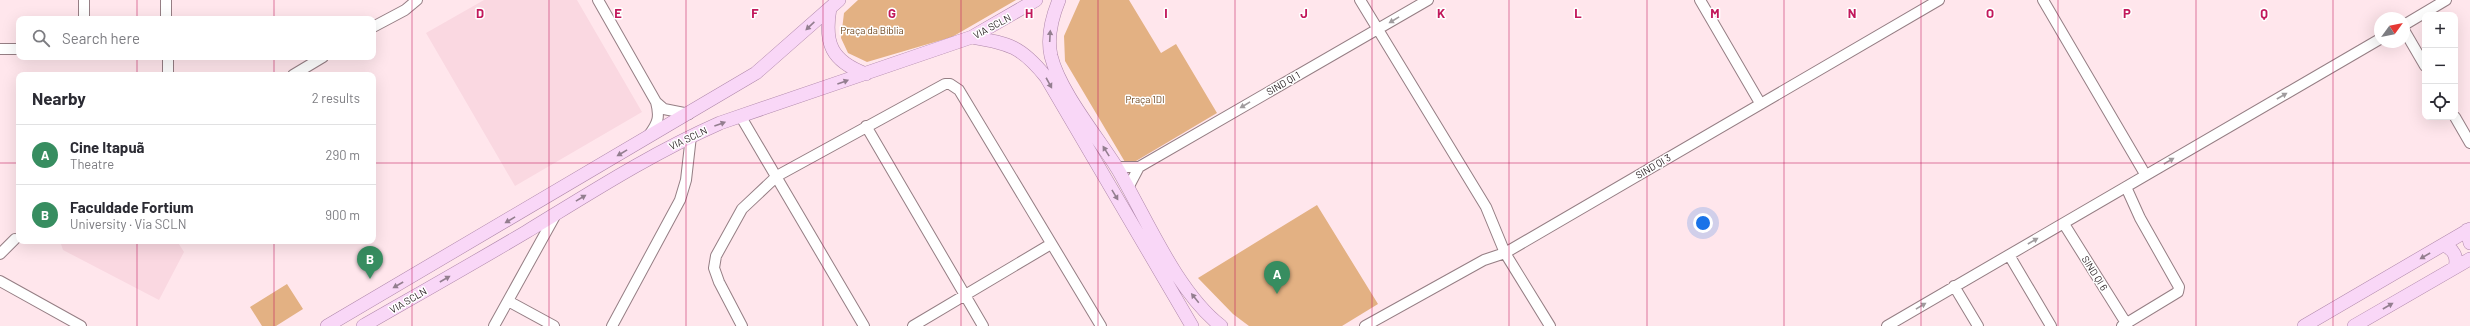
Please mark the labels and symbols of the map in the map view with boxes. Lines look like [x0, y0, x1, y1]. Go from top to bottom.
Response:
text: D [476, 5, 484, 21]
text: E [614, 5, 622, 21]
text: F [751, 5, 759, 21]
text: G [888, 5, 896, 21]
text: H [1025, 5, 1033, 21]
text: I [1164, 5, 1168, 21]
text: J [1300, 5, 1308, 21]
text: K [1437, 5, 1445, 21]
text: L [1574, 5, 1582, 21]
text: M [1710, 5, 1720, 21]
text: N [1848, 5, 1856, 21]
text: O [1986, 5, 1994, 21]
text: P [2123, 5, 2131, 21]
text: Q [2260, 5, 2268, 21]
street label: VIA SCLN [971, 11, 1013, 41]
north arrow [2374, 12, 2410, 48]
one-way arrow [1388, 16, 1400, 23]
one-way arrow [805, 21, 815, 31]
park label: Praça da Bíblia [840, 24, 904, 36]
one-way arrow [1047, 30, 1054, 42]
street label: SIND QI 1 [1264, 69, 1302, 97]
one-way arrow [1046, 78, 1053, 89]
one-way arrow [838, 79, 850, 85]
one-way arrow [2276, 92, 2288, 99]
park label: Praça 1DI [1125, 93, 1165, 105]
one-way arrow [1239, 102, 1251, 109]
one-way arrow [715, 120, 727, 126]
street label: VIA SCLN [667, 124, 709, 152]
one-way arrow [1102, 145, 1109, 157]
one-way arrow [616, 150, 628, 157]
street label: SIND QI 3 [1633, 151, 1673, 181]
one-way arrow [2163, 157, 2175, 164]
one-way arrow [1112, 189, 1119, 201]
one-way arrow [575, 195, 587, 202]
your location [1693, 213, 1713, 233]
one-way arrow [504, 216, 516, 223]
one-way arrow [2028, 238, 2039, 245]
pin: B [357, 246, 383, 279]
one-way arrow [2419, 252, 2430, 259]
street label: SIND QI 6 [2080, 253, 2110, 293]
pin: A [1264, 261, 1290, 294]
one-way arrow [439, 275, 451, 282]
one-way arrow [392, 282, 404, 289]
street label: VIA SCLN [387, 285, 429, 315]
one-way arrow [1190, 293, 1199, 303]
one-way arrow [1915, 303, 1927, 310]
one-way arrow [2382, 303, 2394, 310]

